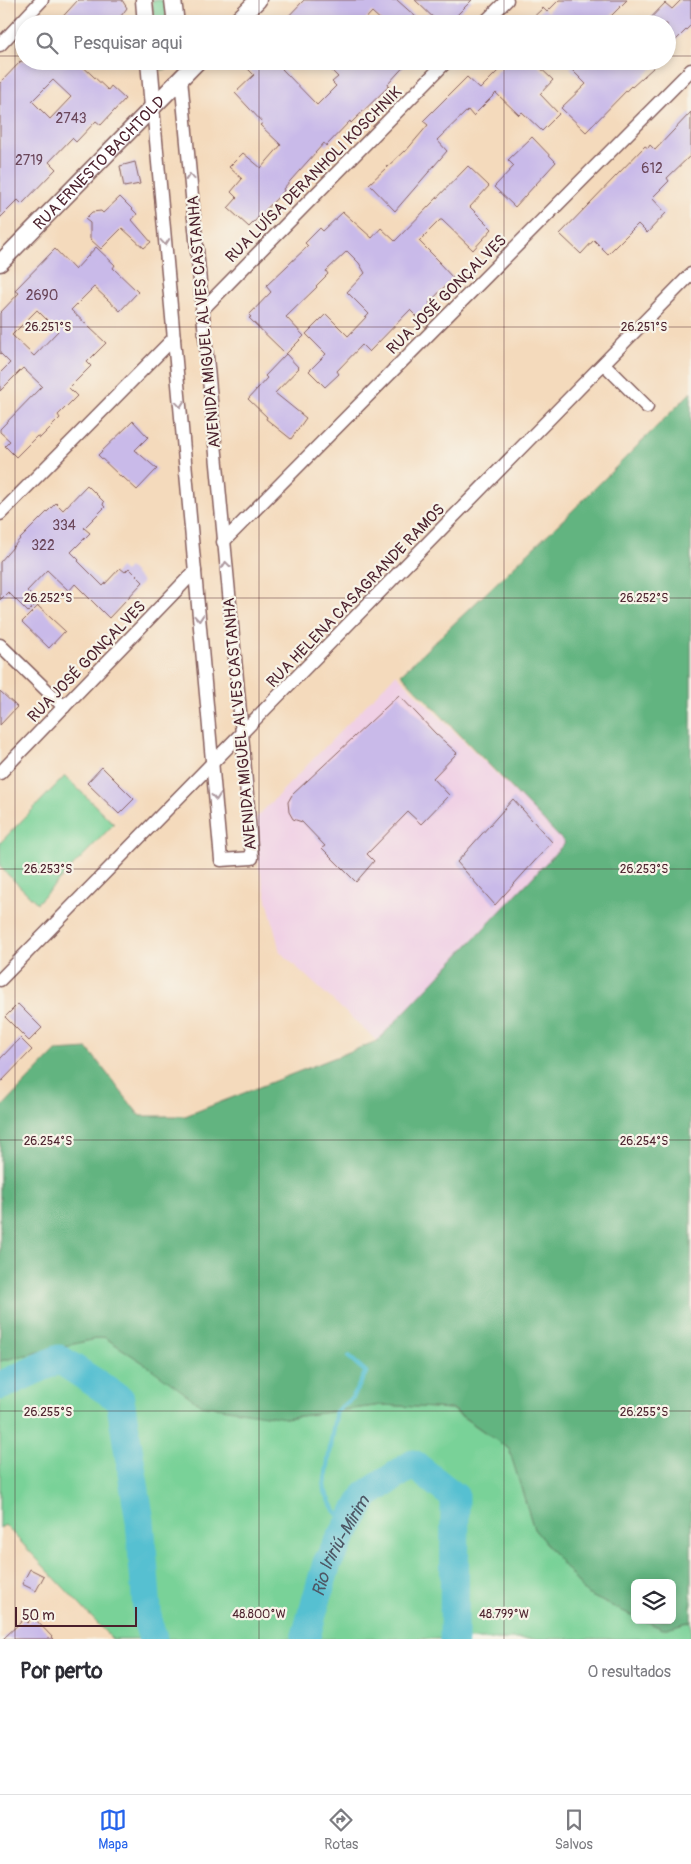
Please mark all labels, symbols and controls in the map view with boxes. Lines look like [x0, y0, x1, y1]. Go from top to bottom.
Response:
search box [15, 15, 676, 70]
icon: search [33, 29, 61, 57]
text: Pesquisar aqui [73, 31, 182, 55]
street label: RUA LUÍSA DERANHOLI KOSCHNIK [221, 82, 406, 267]
street label: RUA ERNESTO BACHTOLD [29, 92, 170, 234]
house number: 2743 [55, 110, 87, 127]
house number: 2719 [15, 152, 43, 169]
house number: 612 [641, 160, 663, 177]
one-way arrow [184, 173, 195, 181]
street label: AVENIDA MIGUEL ALVES CASTANHA [183, 195, 225, 449]
street label: RUA JOSÉ GONÇALVES [383, 231, 511, 359]
one-way arrow [160, 239, 171, 247]
house number: 2690 [26, 287, 58, 304]
text: 26.251°S [25, 320, 71, 335]
text: 26.251°S [621, 320, 667, 335]
one-way arrow [174, 400, 185, 408]
street label: RUA HELENA CASAGRANDE RAMOS [262, 500, 449, 692]
house number: 334 [52, 517, 76, 534]
house number: 322 [31, 537, 55, 554]
one-way arrow [220, 561, 231, 569]
text: 26.252°S [24, 591, 72, 606]
text: 26.252°S [620, 591, 668, 606]
street label: RUA JOSÉ GONÇALVES [23, 597, 150, 727]
street label: AVENIDA MIGUEL ALVES CASTANHA [219, 597, 261, 851]
one-way arrow [193, 614, 204, 622]
one-way arrow [210, 794, 221, 802]
text: 26.253°S [24, 862, 72, 877]
text: 26.253°S [620, 862, 668, 877]
text: 26.254°S [24, 1134, 72, 1149]
text: 26.254°S [620, 1134, 668, 1149]
text: 26.255°S [24, 1405, 72, 1420]
text: 26.255°S [620, 1405, 668, 1420]
water label: Rio Iririú-Mirim [307, 1491, 376, 1599]
map controls [631, 1579, 676, 1624]
button: layers [631, 1579, 676, 1624]
scale bar [15, 1604, 138, 1627]
text: 50 m [22, 1607, 55, 1624]
text: 48.800°W [232, 1607, 286, 1622]
text: 48.799°W [479, 1607, 529, 1622]
text: Por perto [20, 1658, 102, 1685]
text: 0 resultados [587, 1662, 671, 1682]
tab: Mapa [98, 1806, 128, 1853]
tab: Rotas [324, 1806, 358, 1853]
tab: Salvos [555, 1806, 593, 1853]

